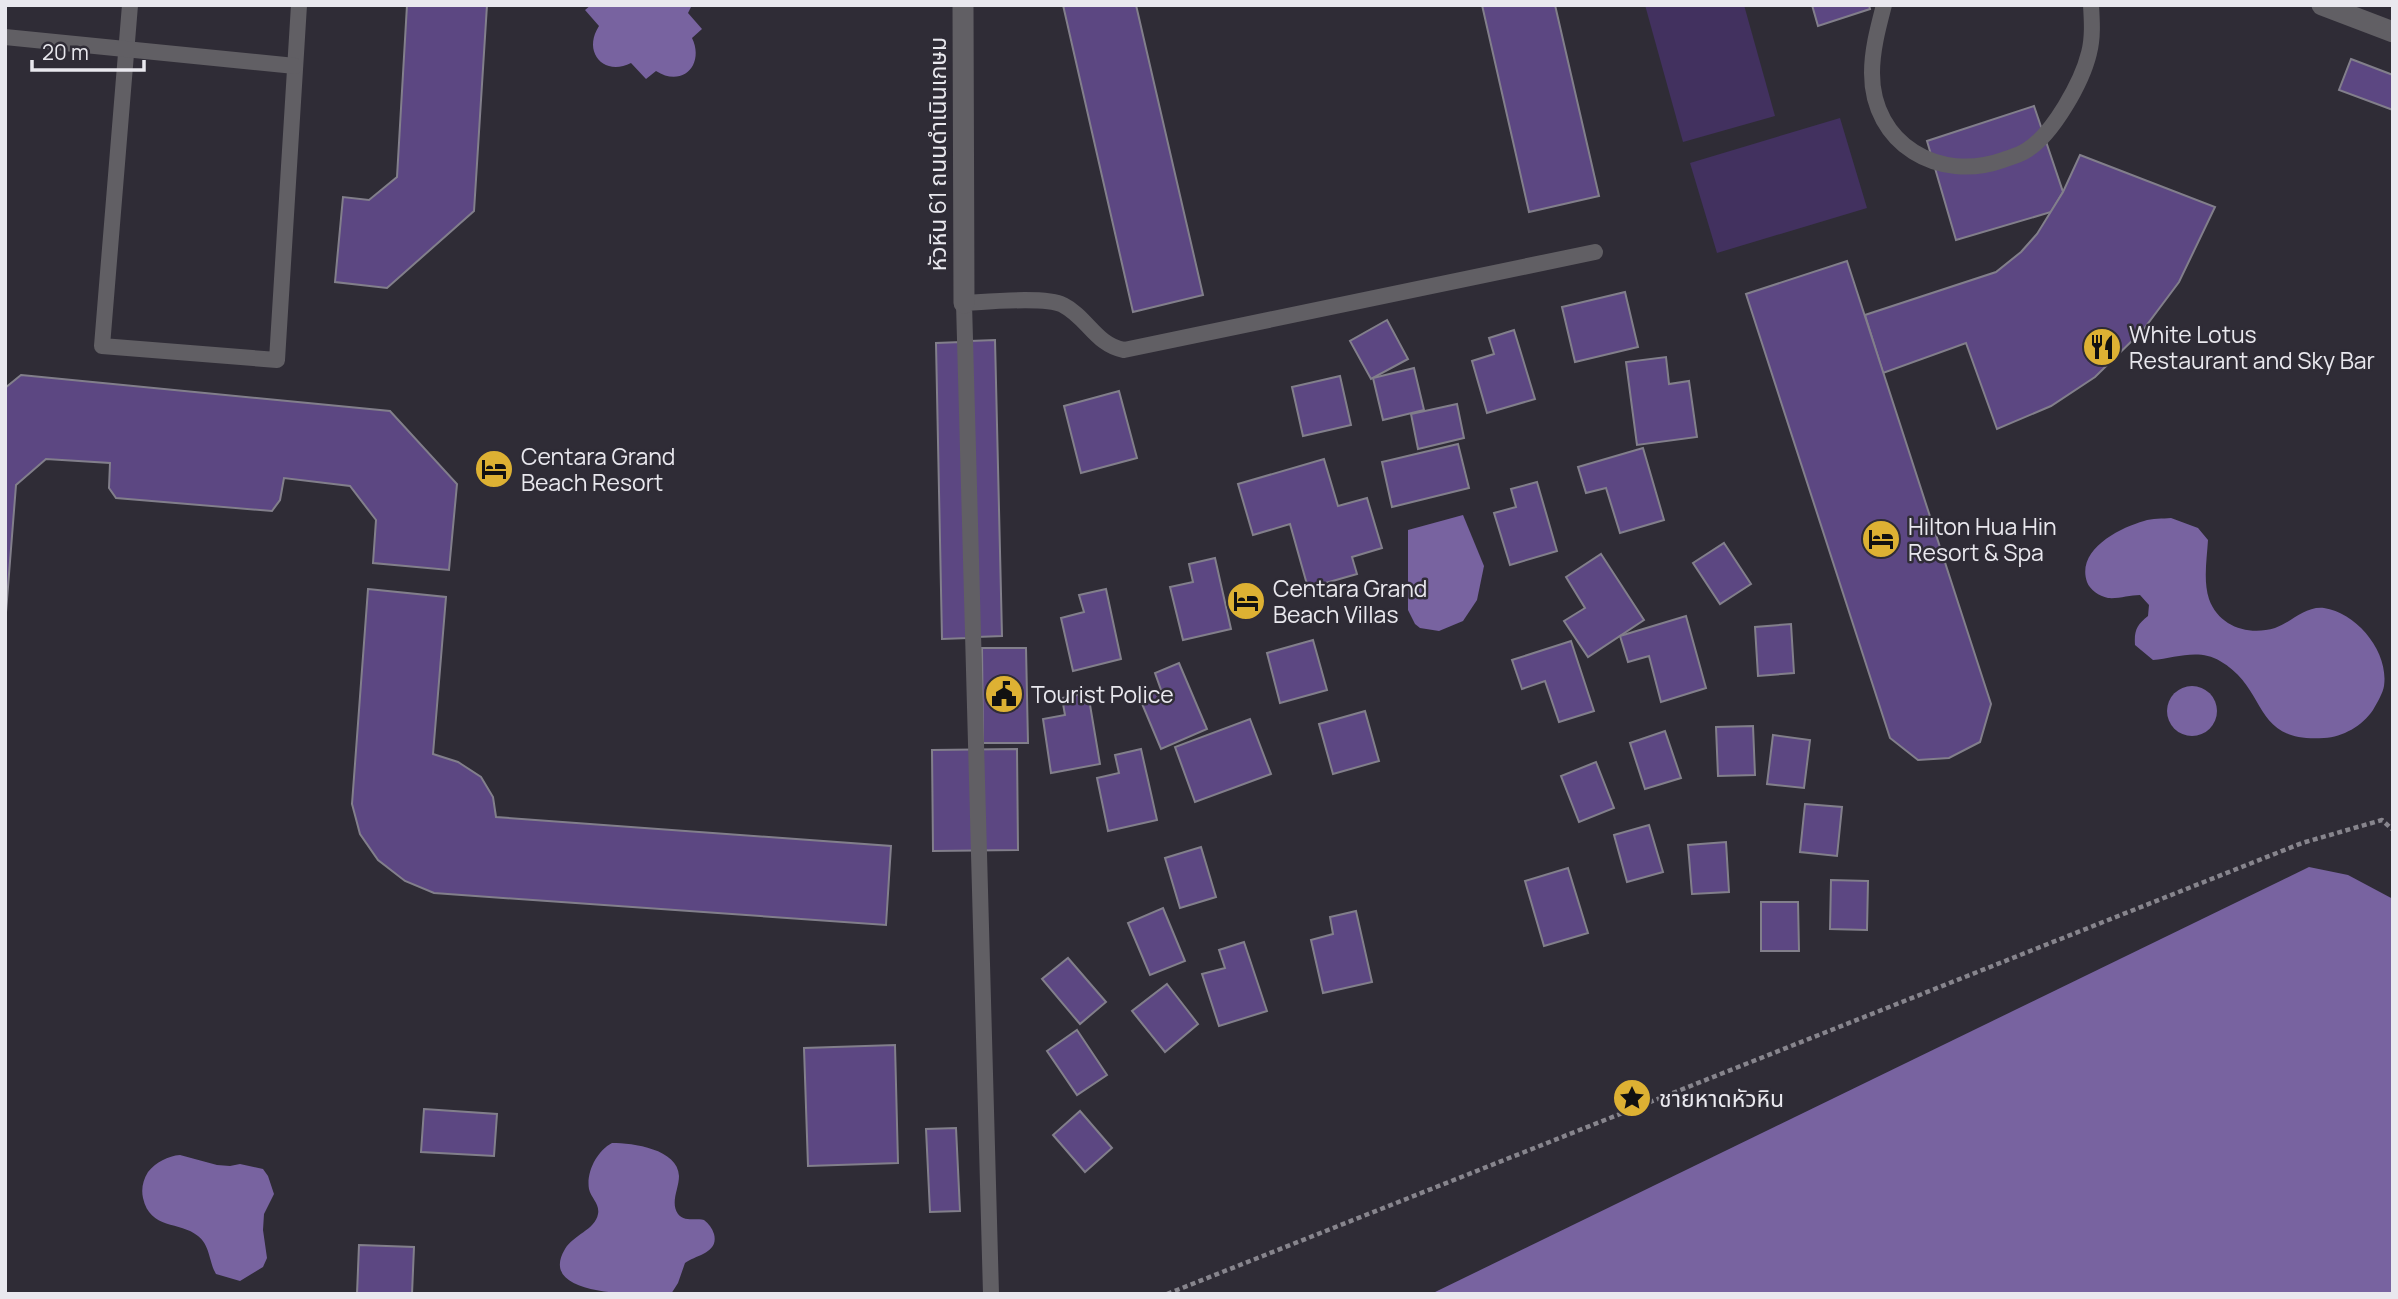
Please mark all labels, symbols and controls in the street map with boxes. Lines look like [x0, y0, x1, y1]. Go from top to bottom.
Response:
scale bar [32, 28, 144, 72]
street label: หัวหิน 61 ถนนดำเนินเกษม [921, 37, 953, 271]
text: 20 m [42, 38, 89, 66]
place label: White Lotus Restaurant and Sky Bar [2129, 318, 2375, 376]
restaurant icon: White Lotus Restaurant and Sky Bar [2081, 326, 2123, 368]
place label: Centara Grand Beach Resort [521, 440, 675, 498]
hotel icon: Centara Grand Beach Resort [473, 448, 515, 490]
place label: Hilton Hua Hin Resort & Spa [1908, 510, 2057, 568]
hotel icon: Hilton Hua Hin Resort & Spa [1860, 518, 1902, 560]
place label: Centara Grand Beach Villas [1273, 572, 1427, 630]
hotel icon: Centara Grand Beach Villas [1225, 580, 1267, 622]
public building icon: Tourist Police [983, 673, 1025, 715]
place label: Tourist Police [1031, 678, 1174, 710]
place icon: ชายหาดหัวหิน [1611, 1077, 1653, 1119]
place label: ชายหาดหัวหิน [1659, 1082, 1784, 1114]

